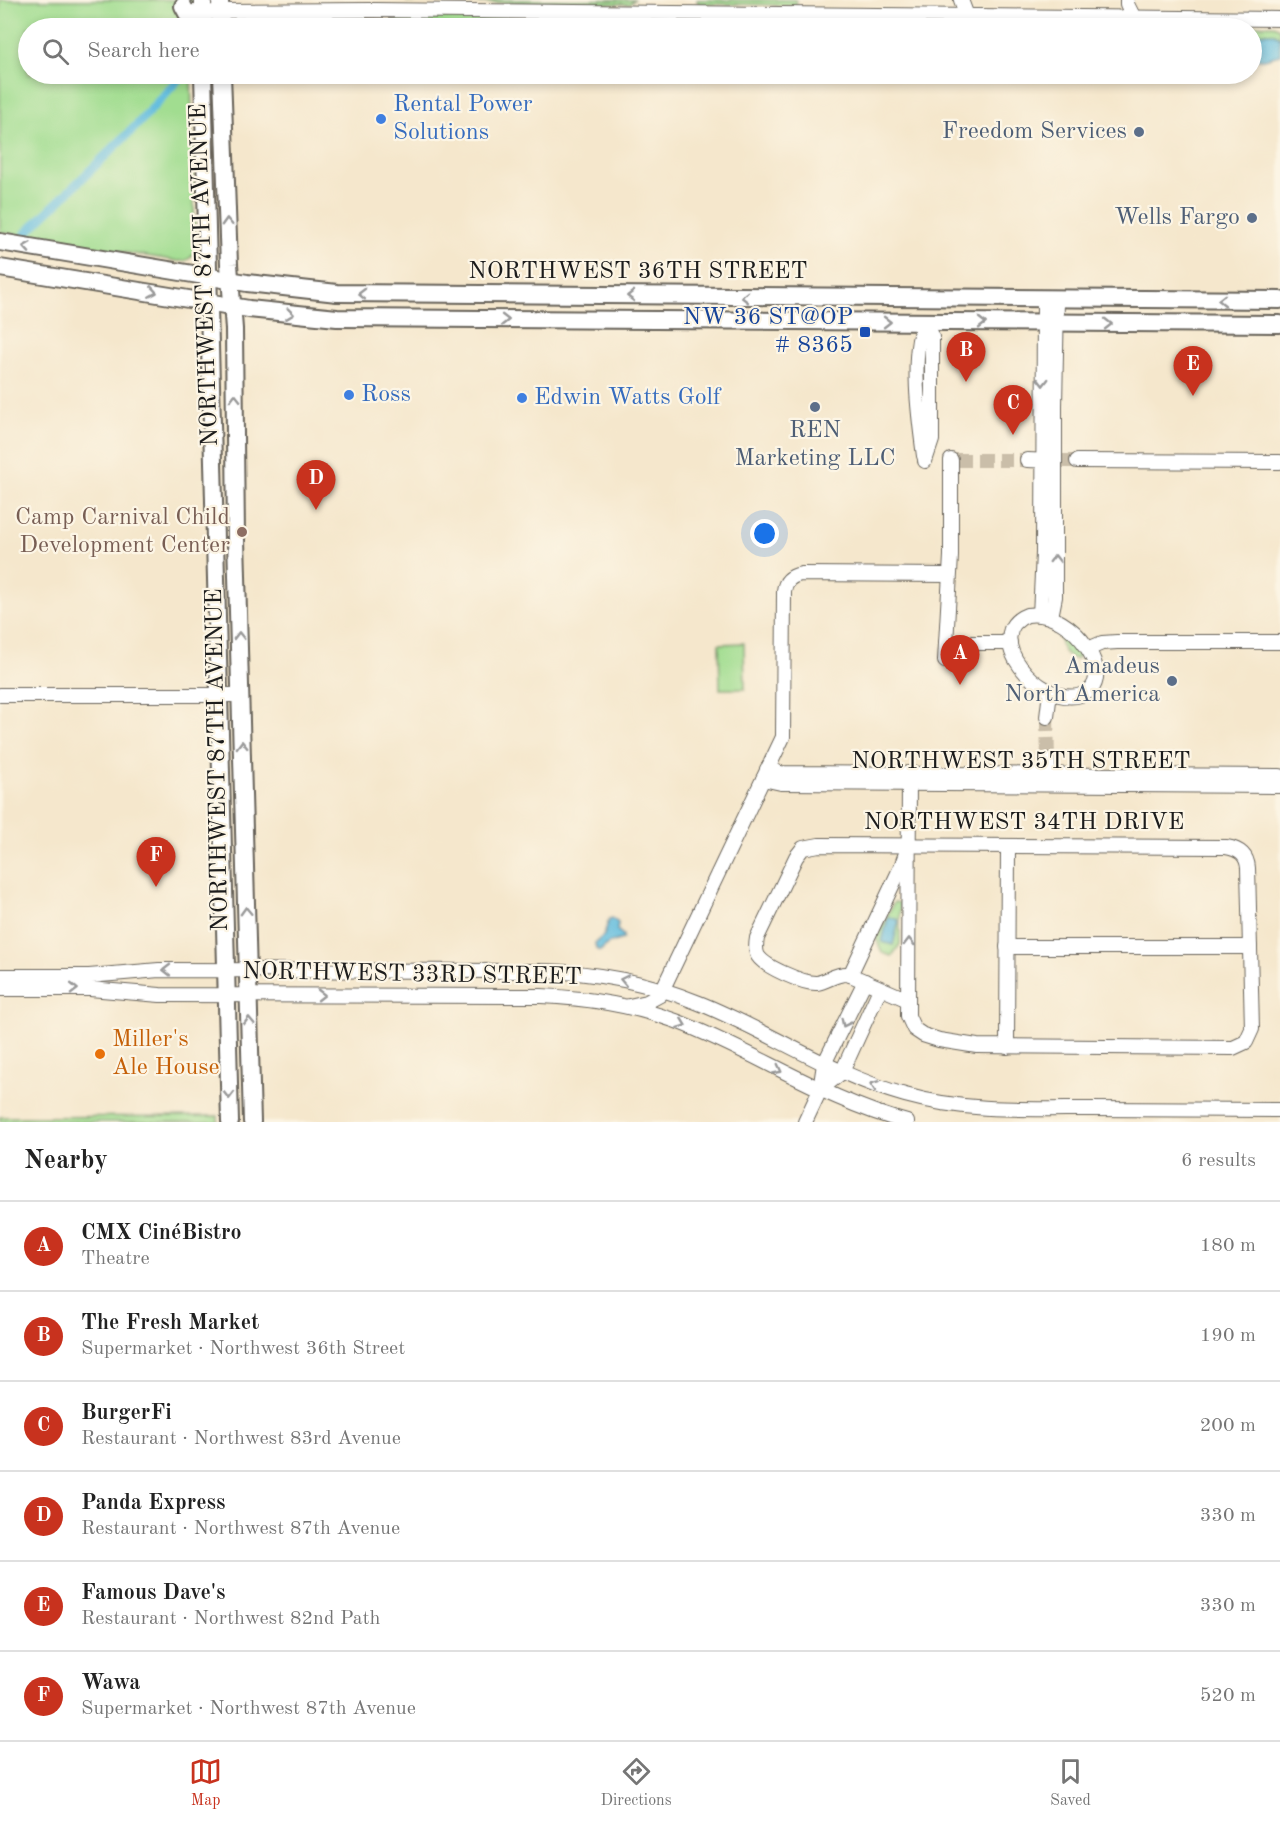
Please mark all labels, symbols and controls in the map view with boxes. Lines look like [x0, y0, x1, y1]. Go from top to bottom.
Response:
search box [18, 18, 1262, 84]
icon: search [39, 35, 72, 68]
text: Search here [87, 40, 200, 62]
place label: Rental Power Solutions [393, 93, 533, 145]
street label: NORTHWEST 87TH AVENUE [187, 103, 223, 447]
marker: Rental Power Solutions [374, 112, 388, 126]
place label: Freedom Services [942, 120, 1127, 144]
marker: Freedom Services [1132, 125, 1146, 139]
place label: Wells Fargo [1114, 206, 1240, 230]
marker: Wells Fargo [1245, 211, 1259, 225]
one-way arrow [221, 217, 234, 226]
one-way arrow [22, 241, 32, 253]
street label: NORTHWEST 36TH STREET [468, 260, 808, 284]
one-way arrow [148, 286, 158, 298]
one-way arrow [357, 288, 366, 300]
one-way arrow [627, 290, 636, 302]
one-way arrow [740, 291, 749, 303]
one-way arrow [1217, 294, 1226, 306]
place label: NW 36 ST@OP # 8365 [683, 306, 853, 358]
one-way arrow [285, 307, 294, 320]
one-way arrow [500, 314, 509, 326]
one-way arrow [883, 316, 892, 328]
one-way arrow [978, 317, 987, 329]
one-way arrow [1103, 318, 1112, 330]
marker: NW 36 ST@OP # 8365 [858, 325, 872, 339]
pin: B [946, 332, 986, 382]
pin: E [1174, 346, 1212, 396]
one-way arrow [1037, 377, 1049, 386]
place label: Ross [361, 383, 411, 407]
place label: Edwin Watts Golf [534, 386, 722, 410]
pin: C [994, 386, 1032, 435]
marker: Ross [342, 388, 356, 402]
marker: Edwin Watts Golf [515, 391, 529, 405]
one-way arrow [229, 393, 242, 402]
marker: REN Marketing LLC [808, 400, 822, 414]
place label: REN Marketing LLC [734, 419, 896, 471]
pin: D [296, 460, 336, 510]
place label: Camp Carnival Child Development Center [15, 506, 230, 558]
your location [750, 519, 779, 548]
marker: Camp Carnival Child Development Center [235, 525, 249, 539]
one-way arrow [1049, 555, 1061, 564]
street label: NORTHWEST 87TH AVENUE [203, 588, 233, 932]
one-way arrow [233, 632, 245, 641]
pin: A [940, 636, 980, 685]
place label: Amadeus North America [1005, 655, 1160, 707]
marker: Amadeus North America [1165, 674, 1179, 688]
one-way arrow [236, 741, 248, 750]
street label: NORTHWEST 35TH STREET [851, 750, 1191, 774]
street label: NORTHWEST 34TH DRIVE [864, 811, 1184, 835]
pin: F [136, 838, 176, 887]
one-way arrow [240, 907, 252, 916]
one-way arrow [903, 937, 915, 946]
street label: NORTHWEST 33RD STREET [242, 960, 582, 990]
one-way arrow [162, 964, 171, 976]
one-way arrow [620, 974, 630, 987]
one-way arrow [70, 983, 79, 995]
one-way arrow [317, 989, 326, 1001]
one-way arrow [242, 1016, 255, 1025]
one-way arrow [840, 1016, 852, 1027]
one-way arrow [676, 1017, 687, 1029]
place label: Miller's Ale House [112, 1028, 220, 1080]
marker: Miller's Ale House [93, 1047, 107, 1061]
one-way arrow [772, 1062, 783, 1074]
one-way arrow [869, 1080, 880, 1093]
one-way arrow [223, 1091, 235, 1100]
text: Nearby [24, 1148, 108, 1174]
text: 6 results [1181, 1151, 1256, 1171]
text: CMX CinéBistro [81, 1222, 242, 1244]
text: A [36, 1236, 51, 1256]
text: 180 m [1200, 1236, 1256, 1256]
text: Theatre [81, 1249, 150, 1269]
text: The Fresh Market [81, 1312, 259, 1334]
text: B [36, 1326, 51, 1346]
text: 190 m [1200, 1326, 1256, 1346]
text: Supermarket · Northwest 36th Street [81, 1339, 405, 1359]
text: BurgerFi [81, 1402, 172, 1424]
text: C [37, 1416, 50, 1436]
text: 200 m [1200, 1416, 1256, 1436]
text: Restaurant · Northwest 83rd Avenue [81, 1429, 401, 1449]
text: Panda Express [81, 1492, 226, 1514]
text: D [36, 1506, 51, 1526]
text: 330 m [1200, 1506, 1256, 1526]
text: Restaurant · Northwest 87th Avenue [81, 1519, 400, 1539]
text: Famous Dave's [81, 1582, 226, 1604]
text: E [37, 1596, 50, 1616]
text: 330 m [1200, 1596, 1256, 1616]
text: Restaurant · Northwest 82nd Path [81, 1609, 380, 1629]
text: Wawa [81, 1672, 141, 1694]
text: F [37, 1686, 50, 1706]
text: 520 m [1200, 1686, 1256, 1706]
text: Supermarket · Northwest 87th Avenue [81, 1699, 416, 1719]
tab: Map [189, 1755, 222, 1811]
tab: Directions [601, 1755, 672, 1811]
tab: Saved [1050, 1755, 1091, 1811]

